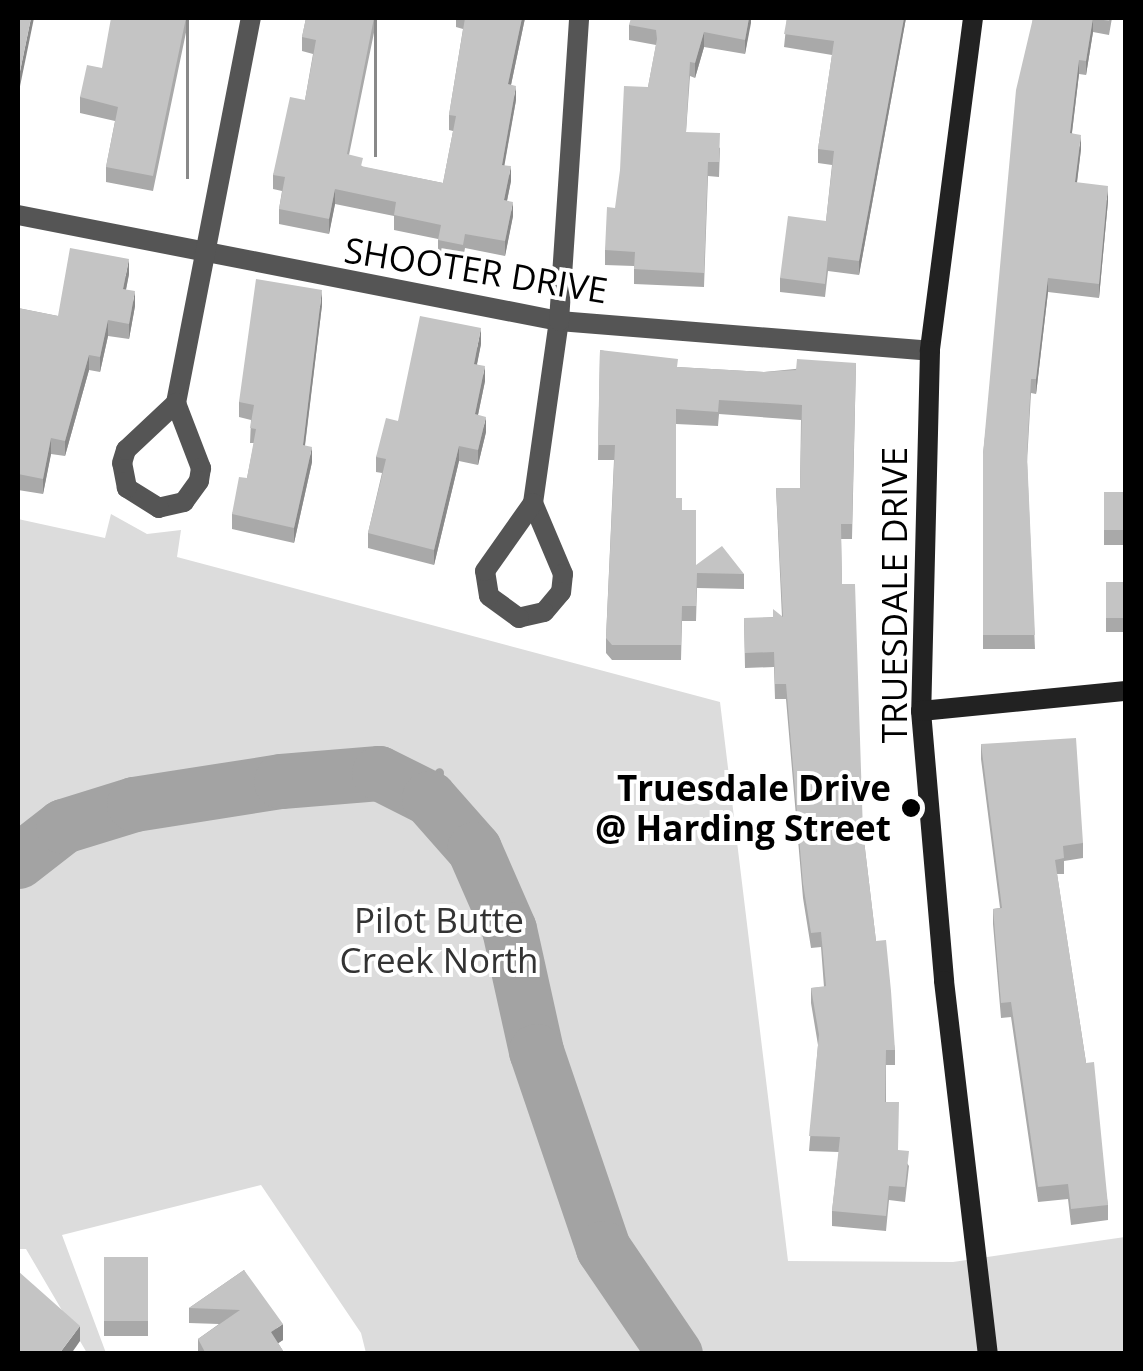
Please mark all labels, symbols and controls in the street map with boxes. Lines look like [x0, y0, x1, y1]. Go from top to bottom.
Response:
street label: SHOOTER DRIVE [341, 228, 611, 312]
street label: TRUESDALE DRIVE [873, 447, 915, 743]
place label: Truesdale Drive @ Harding Street [595, 767, 891, 849]
marker: Truesdale Drive @ Harding Street [900, 797, 922, 819]
park label: Pilot Butte Creek North [340, 899, 538, 981]

